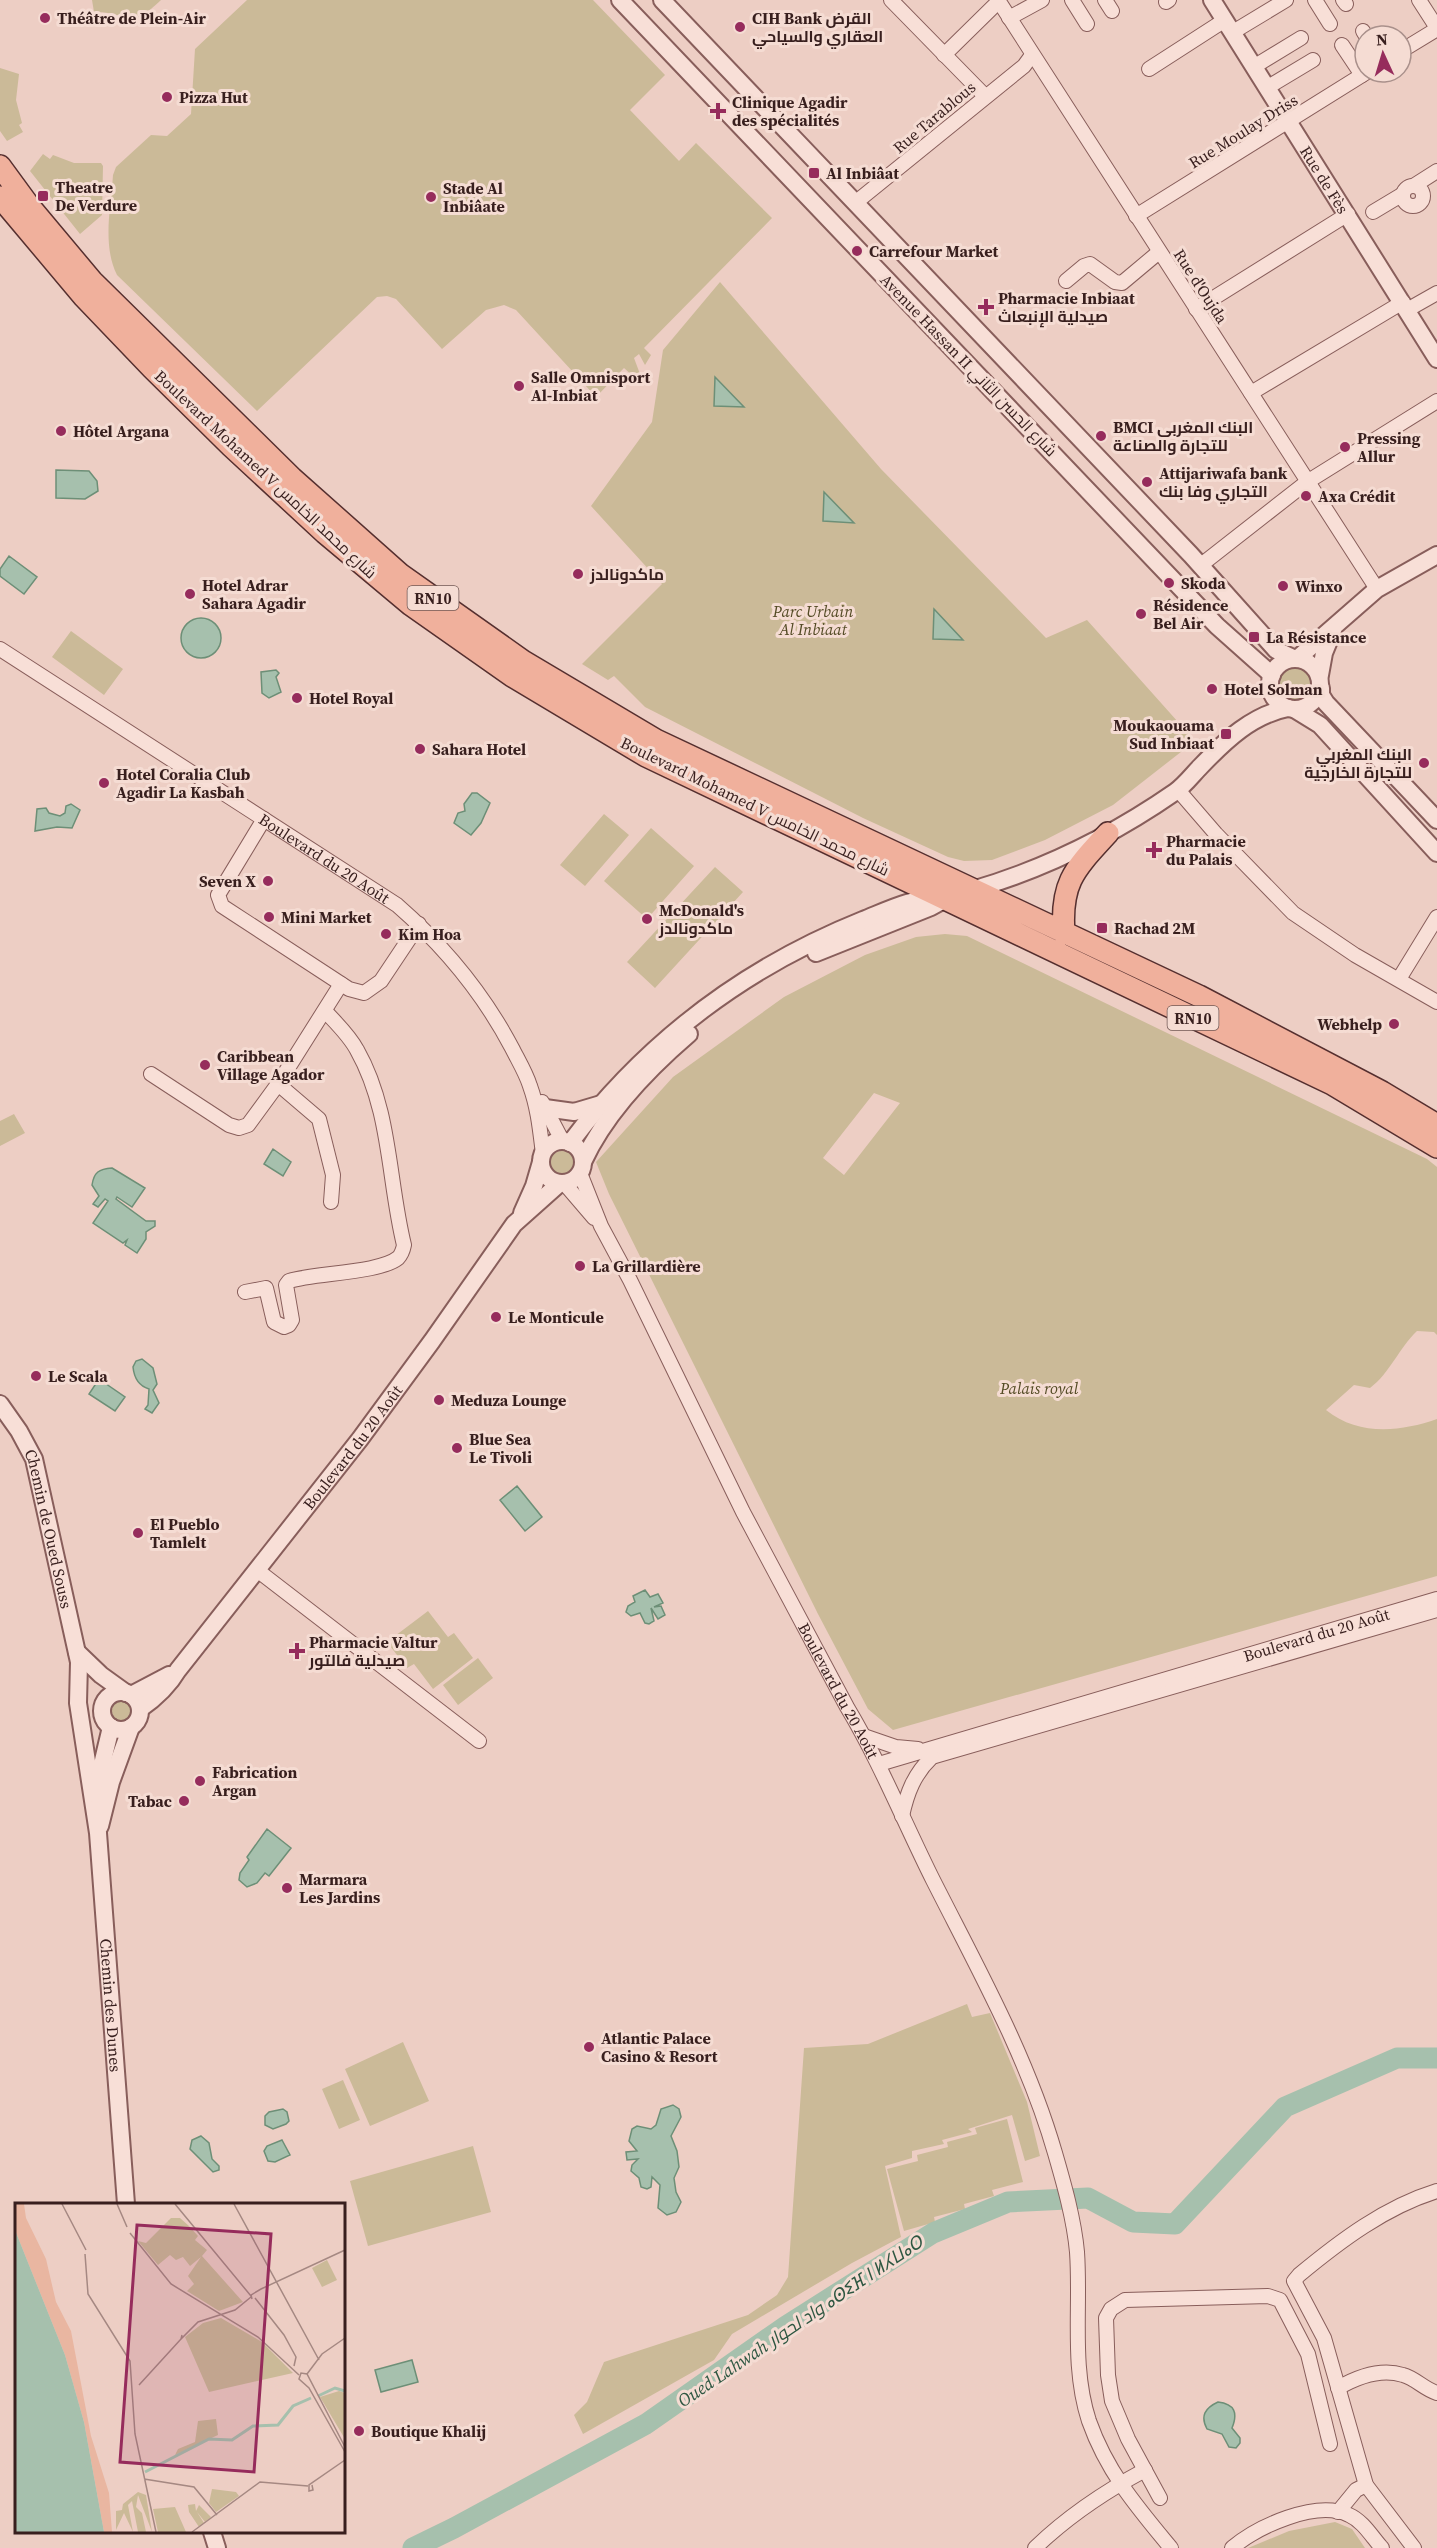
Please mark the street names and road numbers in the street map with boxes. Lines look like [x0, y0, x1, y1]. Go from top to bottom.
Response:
street label: Rue Tarablous [888, 76, 980, 158]
street label: Rue Moulay Driss [1184, 89, 1302, 173]
street label: Rue de Fès [1295, 142, 1354, 218]
street label: Rue d'Oujda [1169, 245, 1234, 328]
street label: Avenue Hassan II شارع الحسن الثاني [874, 269, 1062, 463]
street label: Boulevard Mohamed V شارع محمد الخامس [149, 365, 382, 584]
road number: RN10 [408, 586, 458, 610]
street label: Boulevard Mohamed V شارع محمد الخامس [617, 731, 893, 882]
street label: Boulevard du 20 Août [255, 808, 395, 909]
road number: RN10 [1168, 1006, 1218, 1030]
street label: Boulevard du 20 Août [298, 1380, 408, 1514]
street label: Chemin de Oued Souss [19, 1445, 78, 1611]
street label: Boulevard du 20 Août [1241, 1602, 1393, 1667]
street label: Boulevard du 20 Août [793, 1619, 885, 1763]
street label: Chemin des Dunes [95, 1938, 127, 2073]

